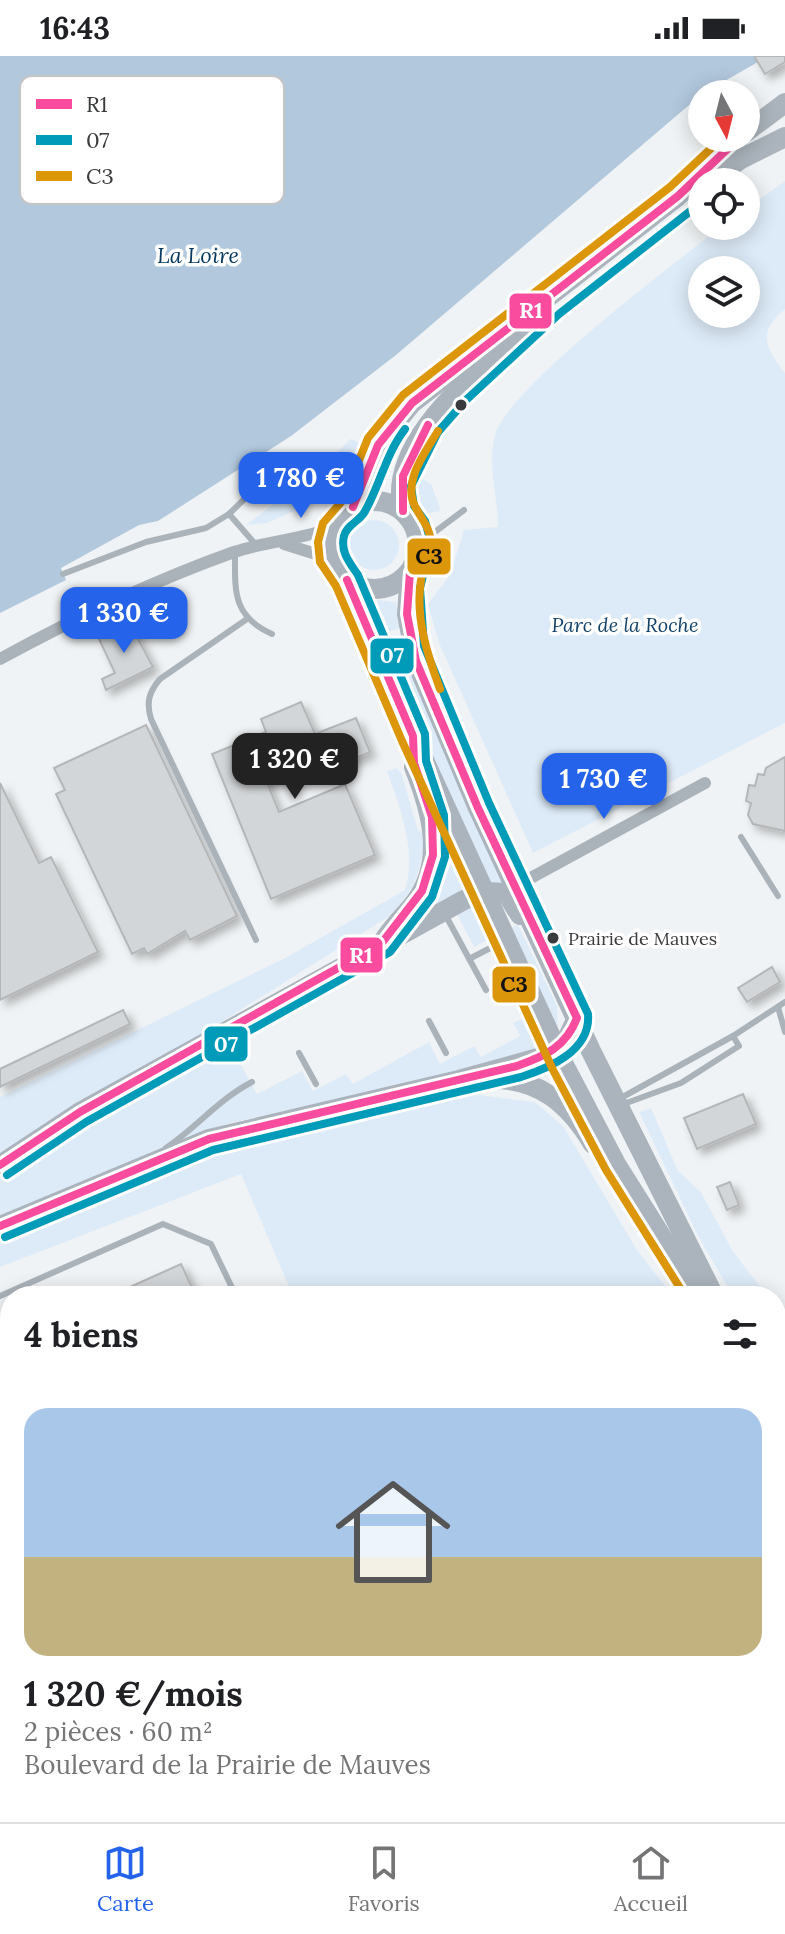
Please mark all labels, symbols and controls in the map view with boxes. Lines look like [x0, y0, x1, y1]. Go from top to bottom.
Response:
text: 16:43 [40, 9, 110, 47]
legend [20, 76, 284, 204]
north arrow [688, 80, 760, 152]
map controls [688, 80, 760, 328]
text: R1 [86, 90, 108, 118]
text: 07 [86, 126, 109, 154]
text: C3 [86, 162, 114, 190]
button: locate [688, 168, 760, 240]
water label: La Loire [157, 241, 239, 269]
button: layers [688, 256, 760, 328]
line badge: R1 [508, 292, 553, 330]
text: R1 [519, 296, 543, 324]
unlabelled marker [453, 397, 469, 413]
pin: 1 780 € [227, 452, 375, 520]
text: 1 780 € [257, 461, 345, 494]
line badge: C3 [406, 537, 452, 576]
text: C3 [415, 542, 443, 570]
pin: 1 330 € [50, 587, 198, 655]
text: 1 330 € [79, 596, 169, 629]
park label: Parc de la Roche [551, 612, 699, 637]
line badge: 07 [369, 637, 415, 675]
text: 07 [380, 641, 404, 669]
pin: 1 320 € [221, 733, 369, 801]
text: 1 320 € [250, 742, 340, 775]
pin: 1 730 € [530, 753, 678, 821]
text: 1 730 € [560, 762, 648, 795]
place label: Prairie de Mauves [568, 927, 717, 950]
marker: Prairie de Mauves [545, 930, 561, 946]
line badge: R1 [339, 936, 384, 974]
text: R1 [349, 941, 373, 969]
line badge: C3 [491, 965, 537, 1004]
text: C3 [500, 970, 528, 998]
line badge: 07 [203, 1025, 249, 1063]
text: 07 [214, 1030, 238, 1058]
icon: filters [718, 1312, 762, 1356]
text: 4 biens [24, 1313, 139, 1356]
icon: home [321, 1460, 465, 1604]
text: 1 320 €/mois [24, 1672, 243, 1715]
text: 2 pièces · 60 m² [24, 1715, 213, 1748]
text: Boulevard de la Prairie de Mauves [24, 1748, 431, 1781]
tab: Carte [97, 1841, 154, 1917]
tab: Favoris [348, 1841, 420, 1917]
tab: Accueil [614, 1841, 688, 1917]

